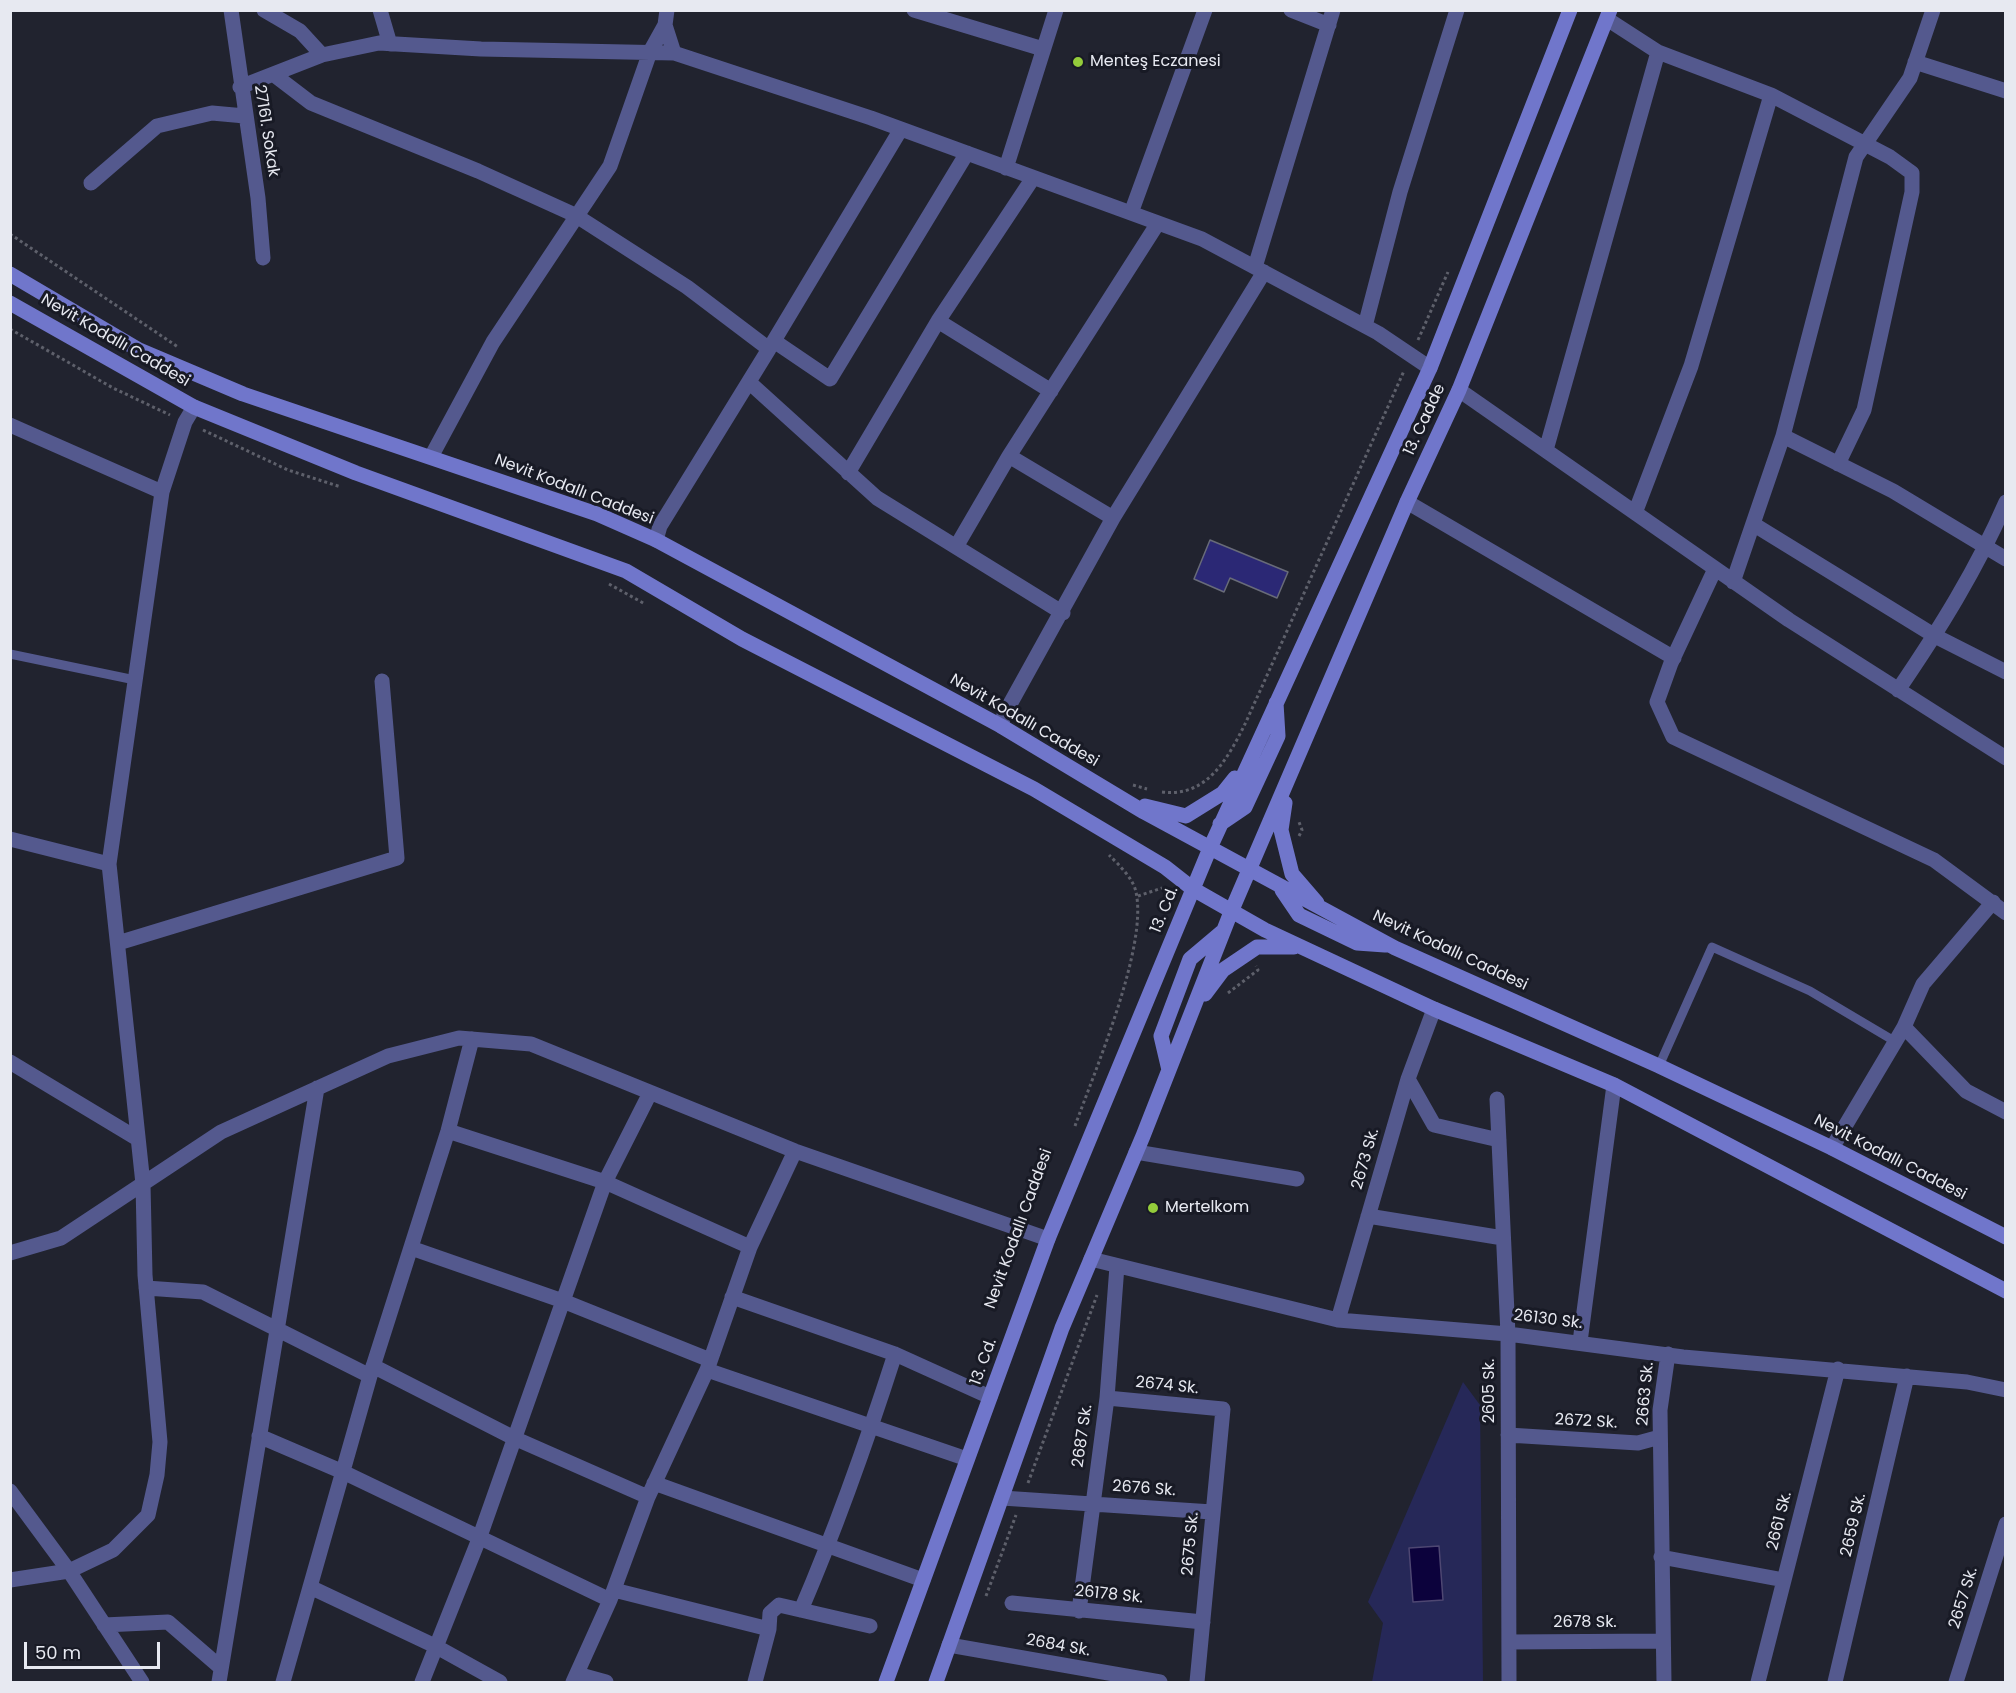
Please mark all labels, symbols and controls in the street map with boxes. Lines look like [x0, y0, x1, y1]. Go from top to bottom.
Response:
place label: Menteş Eczanesi [1090, 52, 1221, 72]
marker: Menteş Eczanesi [1071, 55, 1085, 69]
street label: 27161. Sokak [249, 84, 283, 178]
street label: Nevit Kodallı Caddesi [37, 291, 193, 391]
street label: 13. Cadde [1400, 381, 1450, 459]
street label: Nevit Kodallı Caddesi [492, 451, 656, 529]
street label: Nevit Kodallı Caddesi [946, 671, 1102, 771]
street label: 13. Cd. [1147, 884, 1183, 936]
street label: Nevit Kodallı Caddesi [1369, 907, 1531, 995]
street label: Nevit Kodallı Caddesi [1810, 1111, 1970, 1205]
street label: 2673 Sk. [1348, 1126, 1384, 1192]
street label: Nevit Kodallı Caddesi [981, 1146, 1057, 1312]
place label: Mertelkom [1165, 1198, 1249, 1218]
marker: Mertelkom [1146, 1201, 1160, 1215]
street label: 26130 Sk. [1512, 1306, 1584, 1334]
street label: 13. Cd. [967, 1336, 1001, 1388]
street label: 2605 Sk. [1480, 1359, 1500, 1423]
street label: 2663 Sk. [1634, 1361, 1658, 1427]
street label: 2674 Sk. [1134, 1373, 1200, 1399]
street label: 2687 Sk. [1069, 1403, 1097, 1469]
street label: 2672 Sk. [1554, 1411, 1618, 1433]
street label: 2676 Sk. [1112, 1477, 1176, 1501]
street label: 2661 Sk. [1763, 1490, 1797, 1552]
street label: 2659 Sk. [1837, 1491, 1871, 1559]
street label: 2675 Sk. [1179, 1512, 1203, 1576]
street label: 2657 Sk. [1946, 1565, 1982, 1631]
street label: 26178 Sk. [1074, 1582, 1144, 1608]
street label: 2678 Sk. [1553, 1613, 1617, 1633]
scale bar [27, 1630, 164, 1668]
street label: 2684 Sk. [1024, 1631, 1092, 1661]
text: 50 m [35, 1640, 81, 1665]

